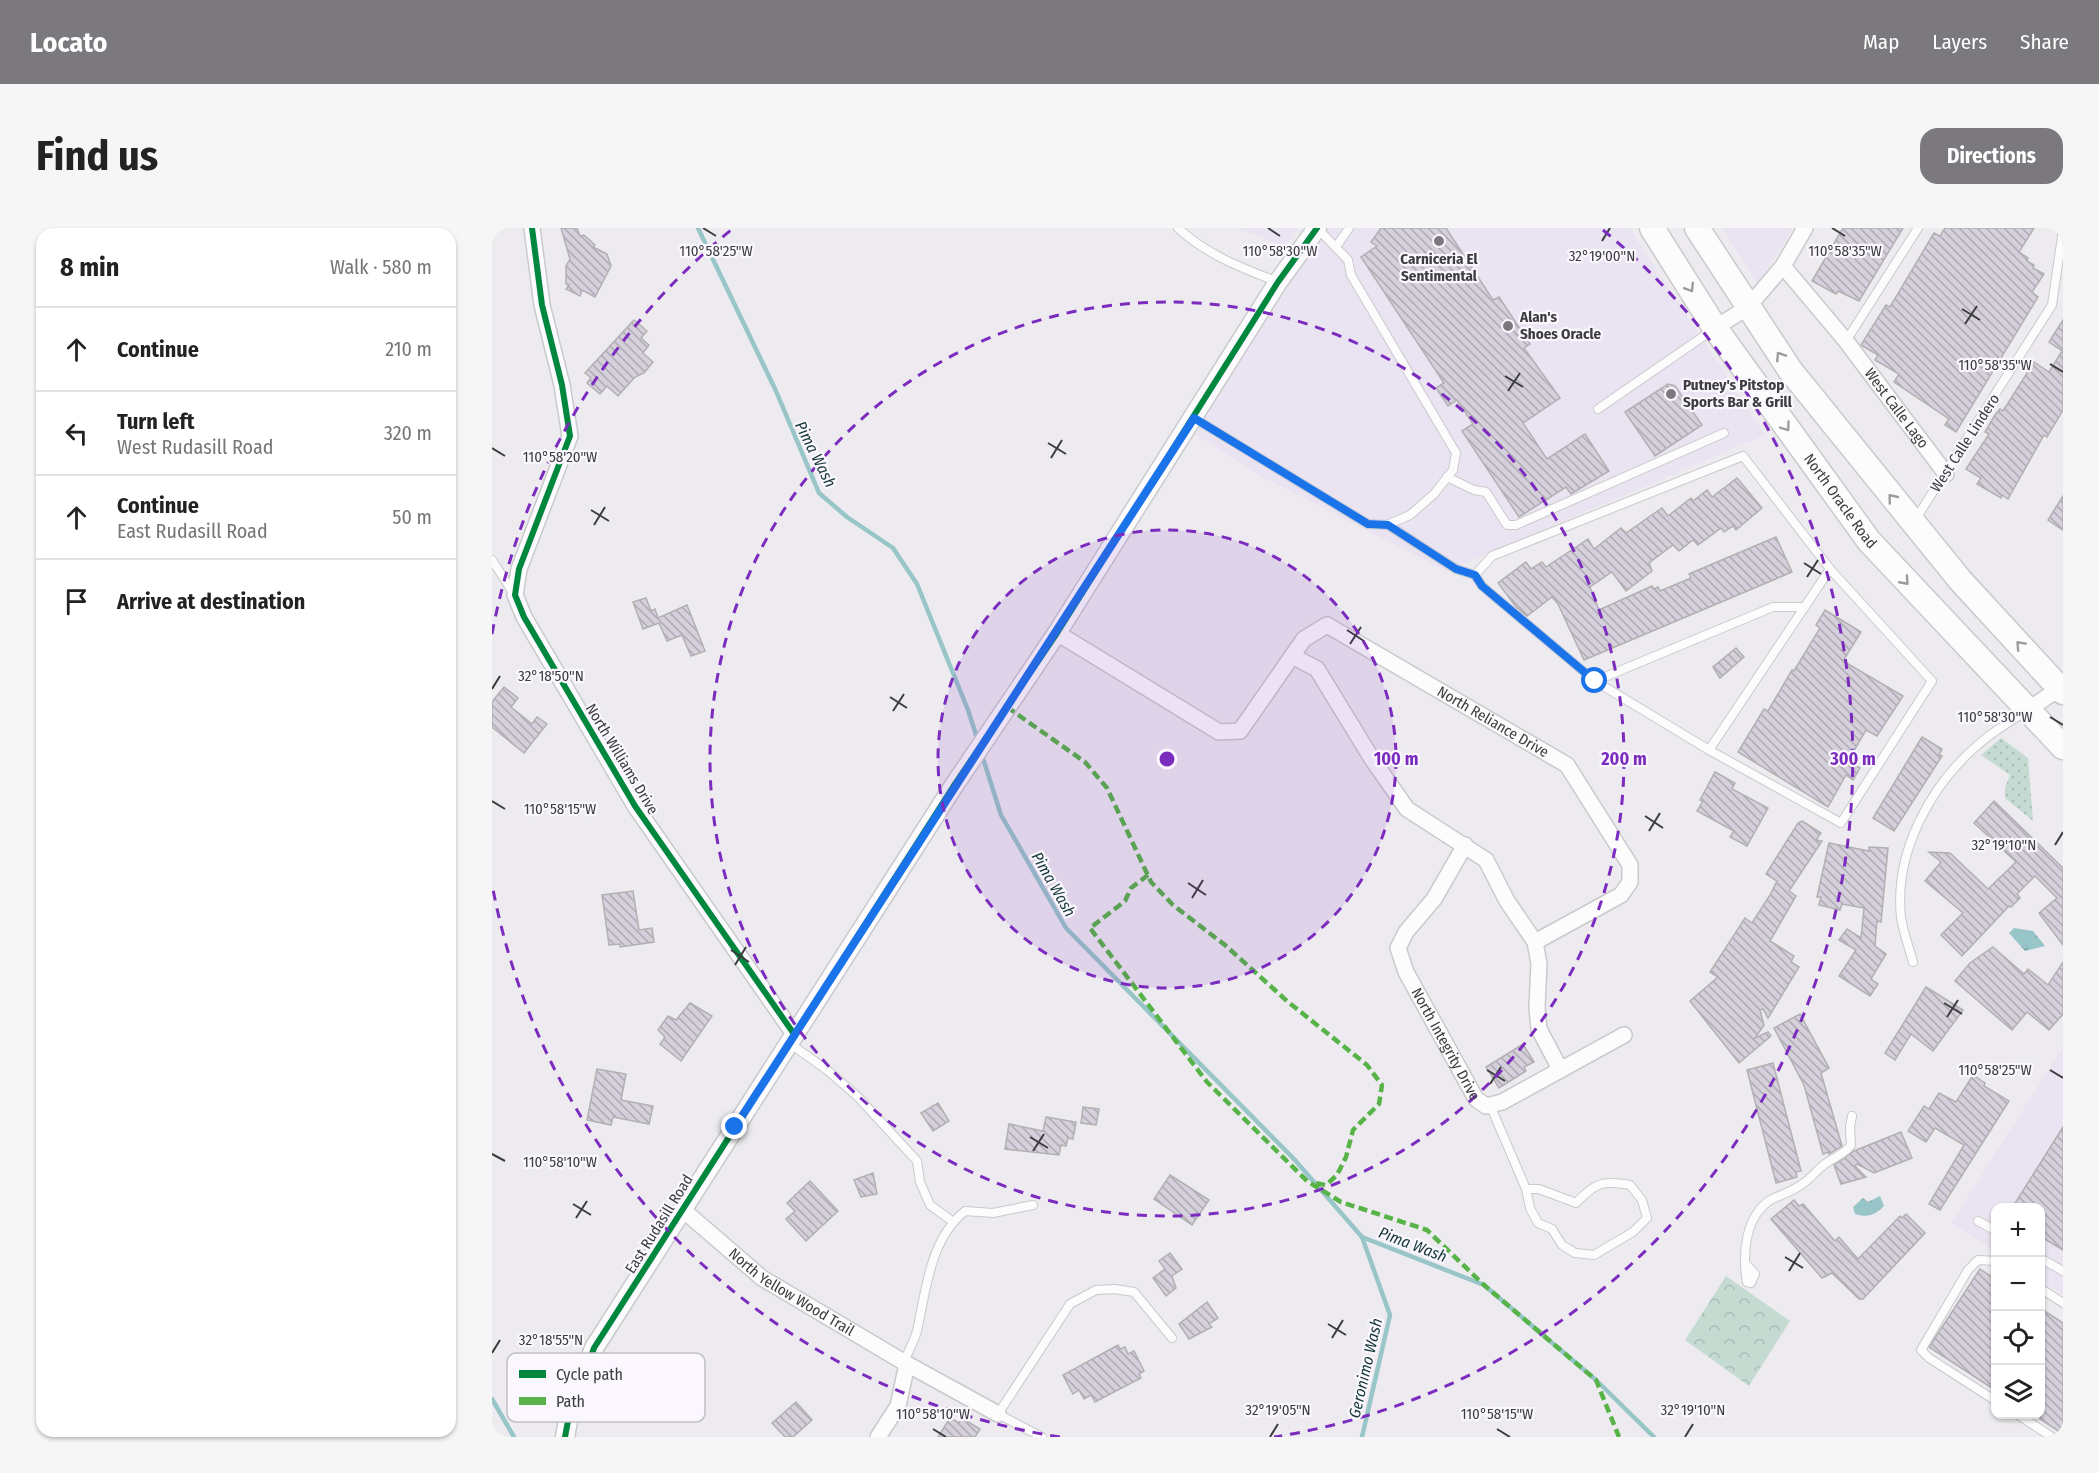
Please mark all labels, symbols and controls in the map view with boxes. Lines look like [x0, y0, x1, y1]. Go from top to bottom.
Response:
text: Locato [30, 26, 108, 59]
text: Map [1863, 29, 1899, 55]
text: Layers [1932, 29, 1987, 55]
text: Share [2020, 29, 2069, 55]
button: Directions [1920, 128, 2063, 184]
text: Find us [36, 131, 158, 181]
marker: Carniceria El Sentimental [1432, 234, 1446, 248]
text: 110°58'25"W [679, 242, 753, 260]
text: 110°58'30"W [1243, 242, 1317, 260]
text: 110°58'35"W [1808, 242, 1882, 260]
text: 32°19'00"N [1569, 247, 1635, 265]
place label: Carniceria El Sentimental [1400, 250, 1479, 285]
text: 8 min [60, 252, 119, 283]
text: Walk · 580 m [330, 255, 432, 279]
one-way arrow [1682, 282, 1694, 292]
place label: Alan's Shoes Oracle [1519, 308, 1601, 343]
marker: Alan's Shoes Oracle [1501, 319, 1515, 333]
icon: ahead [60, 333, 93, 366]
text: Continue [117, 336, 199, 363]
text: 210 m [385, 337, 432, 361]
one-way arrow [1777, 351, 1788, 362]
text: 110°58'35"W [1958, 356, 2032, 374]
street label: West Calle Lago [1861, 365, 1932, 452]
place label: Putney's Pitstop Sports Bar & Grill [1683, 376, 1793, 411]
marker: Putney's Pitstop Sports Bar & Grill [1664, 387, 1678, 401]
street label: West Calle Lindero [1927, 391, 2003, 495]
text: Turn left [117, 408, 195, 435]
icon: left [60, 417, 93, 450]
water label: Pima Wash [791, 418, 840, 490]
one-way arrow [1779, 420, 1790, 431]
text: 320 m [384, 421, 432, 445]
text: West Rudasill Road [117, 435, 273, 459]
text: 110°58'20"W [523, 448, 597, 466]
street label: North Oracle Road [1800, 450, 1881, 552]
text: Continue [117, 492, 199, 519]
one-way arrow [1888, 494, 1899, 505]
icon: ahead [60, 501, 93, 534]
text: 50 m [392, 505, 432, 529]
text: East Rudasill Road [117, 519, 268, 543]
one-way arrow [1898, 574, 1909, 585]
icon: arrive [60, 585, 93, 618]
text: Arrive at destination [117, 588, 305, 615]
one-way arrow [2016, 641, 2027, 652]
text: 32°18'50"N [518, 667, 584, 685]
route start [1581, 667, 1607, 693]
street label: North Reliance Drive [1434, 682, 1552, 761]
street label: North Williams Drive [582, 700, 662, 818]
text: 110°58'30"W [1958, 708, 2032, 726]
text: 100 m [1374, 748, 1418, 770]
text: 200 m [1600, 748, 1647, 770]
text: 300 m [1829, 748, 1876, 770]
centre of rings [1157, 749, 1177, 769]
text: 110°58'15"W [524, 800, 596, 818]
text: 32°19'10"N [1972, 836, 2036, 854]
water label: Pima Wash [1027, 848, 1080, 920]
street label: North Integrity Drive [1408, 985, 1484, 1103]
text: 110°58'25"W [1958, 1061, 2032, 1079]
route end [721, 1113, 747, 1139]
text: 110°58'10"W [523, 1153, 597, 1171]
street label: East Rudasill Road [621, 1171, 697, 1277]
map controls [1991, 1203, 2045, 1419]
button: + [1991, 1203, 2045, 1257]
water label: Pima Wash [1376, 1223, 1450, 1266]
street label: North Yellow Wood Trail [725, 1244, 857, 1340]
button: − [1991, 1257, 2045, 1311]
button: locate [1991, 1311, 2045, 1365]
water label: Geronimo Wash [1345, 1316, 1386, 1420]
text: 32°18'55"N [519, 1331, 583, 1349]
legend [507, 1353, 705, 1422]
text: Cycle path [556, 1365, 623, 1384]
button: layers [1991, 1365, 2045, 1419]
text: Path [556, 1392, 585, 1411]
text: 32°19'05"N [1245, 1401, 1311, 1419]
text: 32°19'10"N [1661, 1401, 1725, 1419]
text: 110°58'10"W [896, 1405, 970, 1423]
text: 110°58'15"W [1461, 1405, 1533, 1423]

